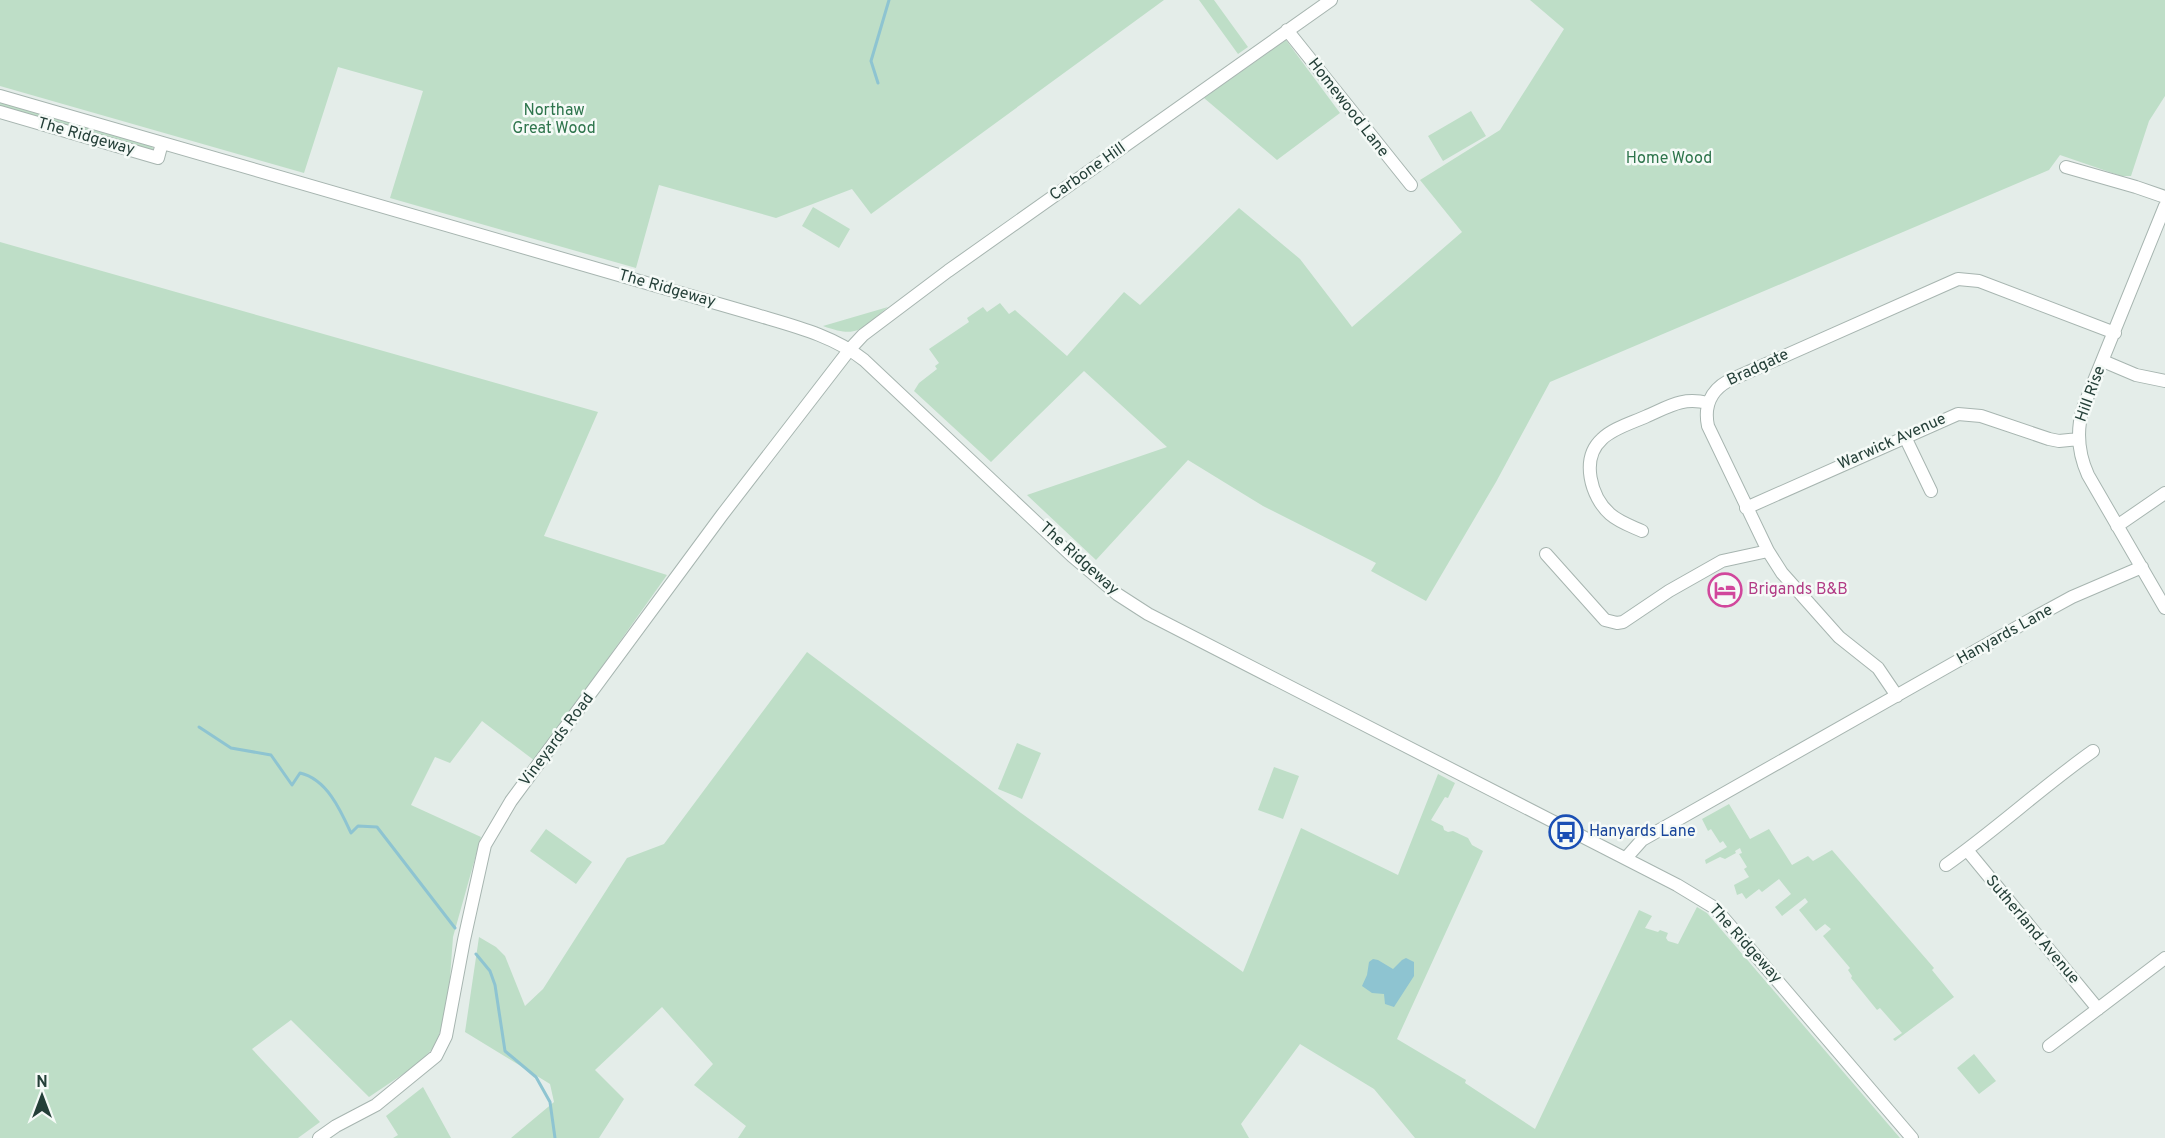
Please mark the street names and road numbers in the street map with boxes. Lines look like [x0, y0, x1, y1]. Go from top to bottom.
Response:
street label: Homewood Lane [1303, 55, 1393, 161]
street label: The Ridgeway [35, 114, 137, 160]
street label: Carbone Hill [1046, 138, 1130, 206]
street label: The Ridgeway [616, 266, 718, 312]
street label: Bradgate [1724, 345, 1792, 391]
street label: Hill Rise [2072, 363, 2110, 425]
street label: Warwick Avenue [1835, 409, 1949, 475]
street label: The Ridgeway [1035, 518, 1123, 600]
street label: Hanyards Lane [1954, 600, 2056, 670]
street label: Vineyards Road [515, 689, 599, 791]
street label: Sutherland Avenue [1981, 871, 2083, 989]
street label: The Ridgeway [1704, 900, 1786, 988]

